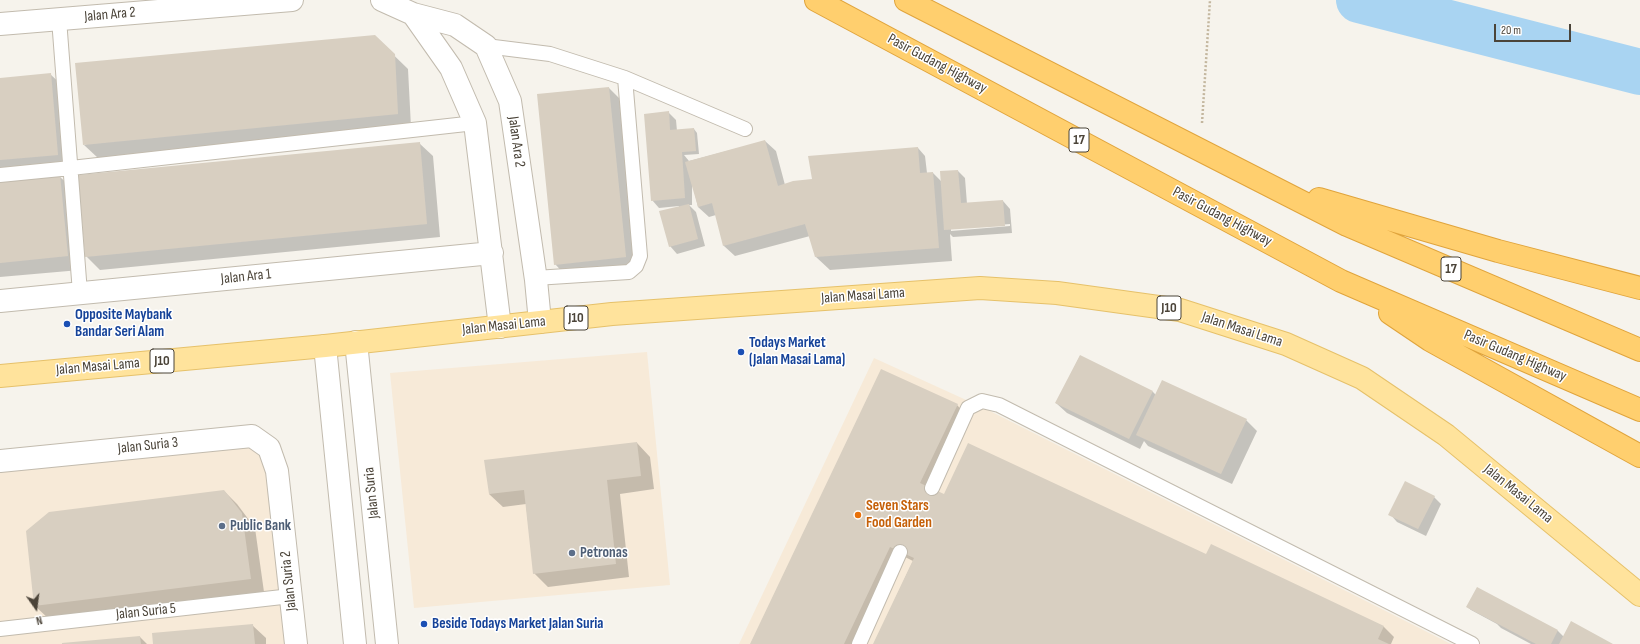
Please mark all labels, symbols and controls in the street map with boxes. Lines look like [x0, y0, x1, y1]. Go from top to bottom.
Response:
street label: Jalan Ara 2 [84, 4, 136, 26]
scale bar [1496, 16, 1573, 42]
text: 20 m [1501, 23, 1521, 38]
street label: Pasir Gudang Highway [884, 30, 990, 98]
street label: Jalan Ara 2 [504, 115, 528, 169]
road number: 17 [1069, 128, 1089, 152]
street label: Pasir Gudang Highway [1169, 183, 1275, 251]
road number: 17 [1441, 257, 1461, 281]
street label: Jalan Ara 1 [220, 265, 272, 289]
street label: Jalan Masai Lama [821, 284, 905, 308]
road number: J10 [1157, 296, 1181, 320]
place label: Opposite Maybank Bandar Seri Alam [75, 306, 172, 341]
road number: J10 [564, 306, 588, 330]
street label: Jalan Masai Lama [1199, 308, 1285, 352]
street label: Jalan Masai Lama [461, 313, 547, 339]
marker: Opposite Maybank Bandar Seri Alam [62, 319, 72, 329]
street label: Pasir Gudang Highway [1461, 326, 1569, 386]
place label: Todays Market (Jalan Masai Lama) [749, 334, 845, 369]
marker: Todays Market (Jalan Masai Lama) [736, 347, 746, 357]
road number: J10 [150, 349, 174, 373]
street label: Jalan Masai Lama [55, 354, 141, 380]
street label: Jalan Suria 3 [117, 434, 179, 458]
street label: Jalan Masai Lama [1480, 461, 1556, 527]
street label: Jalan Suria [360, 466, 384, 520]
place label: Seven Stars Food Garden [866, 497, 932, 532]
marker: Seven Stars Food Garden [853, 510, 863, 520]
place label: Public Bank [230, 517, 291, 535]
marker: Public Bank [217, 521, 227, 531]
place label: Petronas [580, 544, 628, 562]
marker: Petronas [567, 548, 577, 558]
street label: Jalan Suria 2 [277, 550, 301, 612]
north arrow [16, 588, 56, 628]
street label: Jalan Suria 5 [115, 600, 177, 624]
text: N [35, 613, 43, 627]
place label: Beside Todays Market Jalan Suria [432, 615, 603, 633]
marker: Beside Todays Market Jalan Suria [419, 619, 429, 629]

